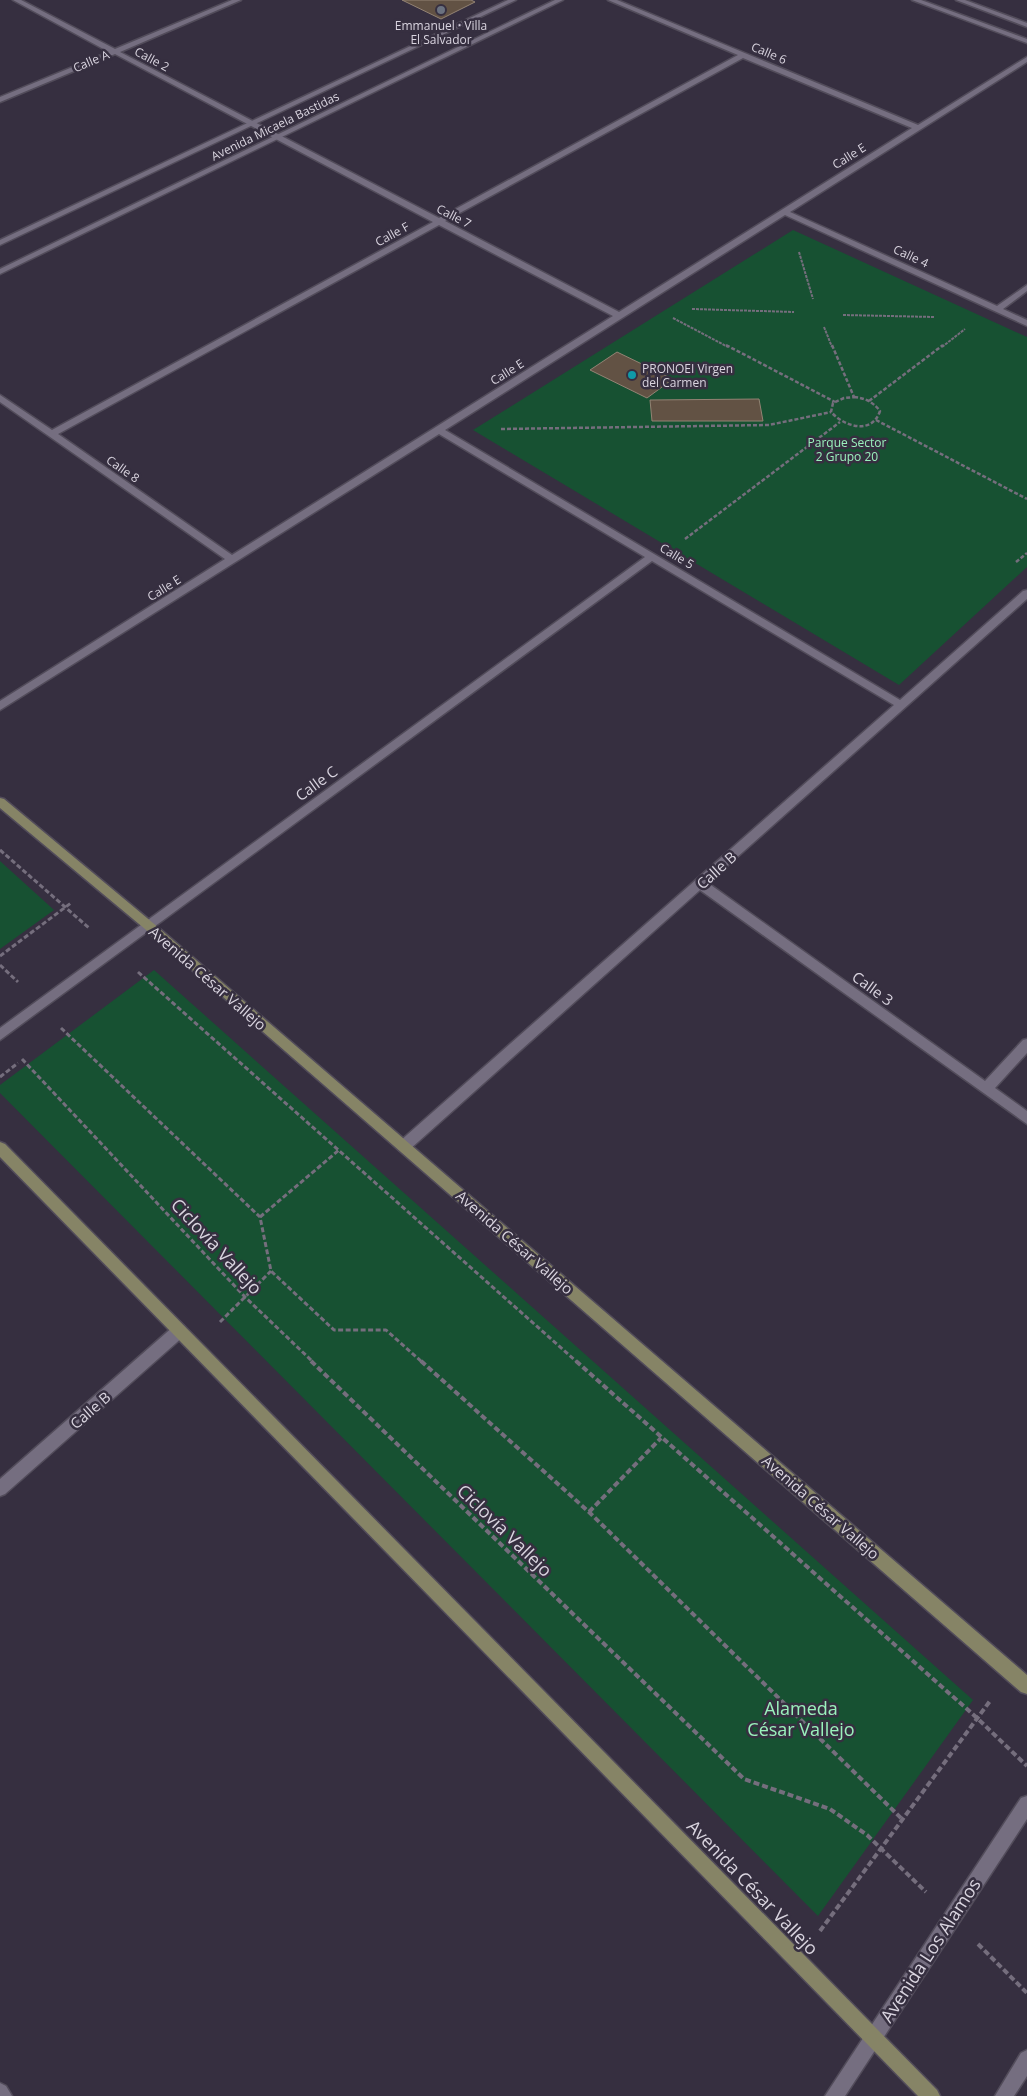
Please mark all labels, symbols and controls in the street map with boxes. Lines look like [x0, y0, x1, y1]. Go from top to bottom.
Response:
marker: Emmanuel · Villa El Salvador [435, 4, 447, 16]
place label: Emmanuel · Villa El Salvador [395, 17, 487, 48]
street label: Calle 6 [749, 38, 789, 68]
street label: Calle 2 [132, 43, 172, 75]
street label: Calle A [70, 46, 112, 76]
street label: Avenida Micaela Bastidas [208, 87, 342, 165]
street label: Calle E [829, 139, 869, 173]
street label: Calle 7 [434, 200, 474, 232]
street label: Calle F [372, 218, 412, 250]
street label: Calle 4 [891, 240, 931, 272]
street label: Calle E [487, 355, 527, 389]
place label: PRONOEI Virgen del Carmen [642, 360, 733, 391]
marker: PRONOEI Virgen del Carmen [626, 369, 638, 381]
park label: Parque Sector 2 Grupo 20 [808, 434, 886, 465]
street label: Calle 8 [103, 451, 143, 487]
street label: Calle 5 [657, 539, 697, 573]
street label: Calle E [144, 571, 184, 605]
street label: Calle C [291, 761, 341, 805]
street label: Calle B [692, 847, 740, 893]
street label: Avenida César Vallejo [145, 921, 271, 1035]
street label: Calle 3 [848, 966, 898, 1010]
street label: Avenida César Vallejo [452, 1185, 578, 1299]
street label: Ciclovía Vallejo [166, 1193, 268, 1299]
street label: Calle B [66, 1387, 114, 1433]
street label: Avenida César Vallejo [758, 1450, 884, 1564]
street label: Ciclovía Vallejo [452, 1479, 558, 1581]
park label: Alameda César Vallejo [747, 1696, 855, 1741]
street label: Avenida César Vallejo [682, 1814, 824, 1960]
street label: Avenida Los Alamos [874, 1873, 986, 2027]

